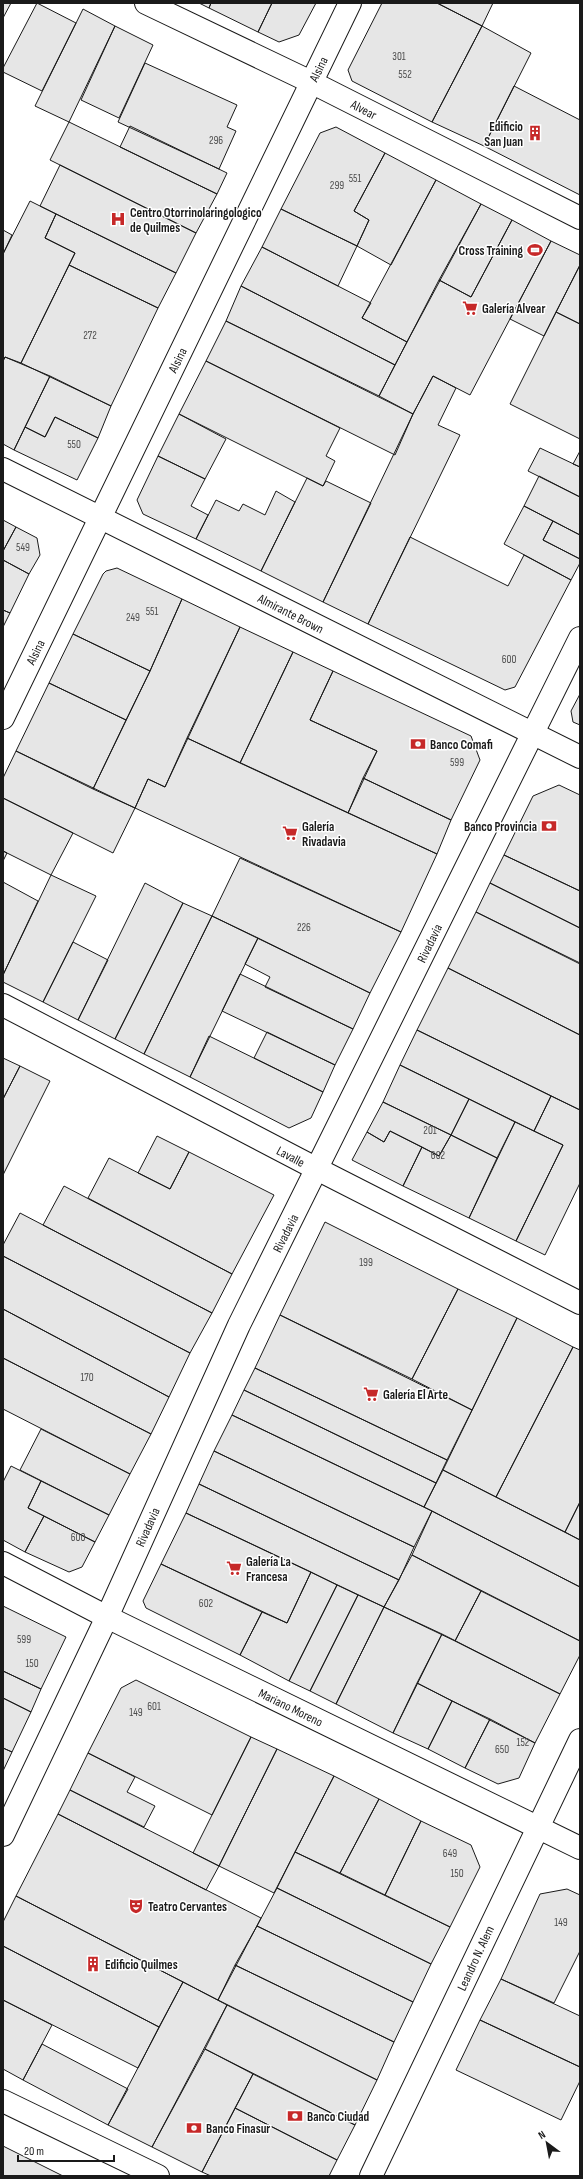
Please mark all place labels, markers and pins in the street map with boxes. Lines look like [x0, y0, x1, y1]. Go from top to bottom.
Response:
place label: Edificio San Juan [484, 119, 523, 150]
building icon: Edificio San Juan [526, 124, 544, 142]
place label: Centro Otorrinolaringologico de Quilmes [130, 205, 262, 236]
hospital icon: Centro Otorrinolaringologico de Quilmes [109, 210, 127, 228]
sports icon: Cross Training [526, 241, 544, 259]
place label: Cross Training [459, 243, 524, 259]
supermarket icon: Galería Alvear [461, 299, 479, 317]
place label: Galería Alvear [482, 301, 545, 317]
bank icon: Banco Comafi [409, 735, 427, 753]
place label: Banco Comafi [430, 737, 493, 753]
bank icon: Banco Provincia [540, 817, 558, 835]
place label: Galería Rivadavia [302, 819, 346, 850]
place label: Banco Provincia [464, 819, 537, 835]
supermarket icon: Galería Rivadavia [281, 824, 299, 842]
supermarket icon: Galería El Arte [362, 1385, 380, 1403]
place label: Galería El Arte [383, 1387, 448, 1403]
place label: Galería La Francesa [246, 1554, 291, 1585]
supermarket icon: Galería La Francesa [225, 1559, 243, 1577]
theatre icon: Teatro Cervantes [127, 1897, 145, 1915]
place label: Teatro Cervantes [148, 1899, 227, 1915]
building icon: Edificio Quilmes [84, 1955, 102, 1973]
place label: Edificio Quilmes [105, 1957, 178, 1973]
bank icon: Banco Ciudad [286, 2107, 304, 2125]
place label: Banco Ciudad [307, 2109, 369, 2125]
bank icon: Banco Finasur [185, 2119, 203, 2137]
place label: Banco Finasur [206, 2121, 270, 2137]

